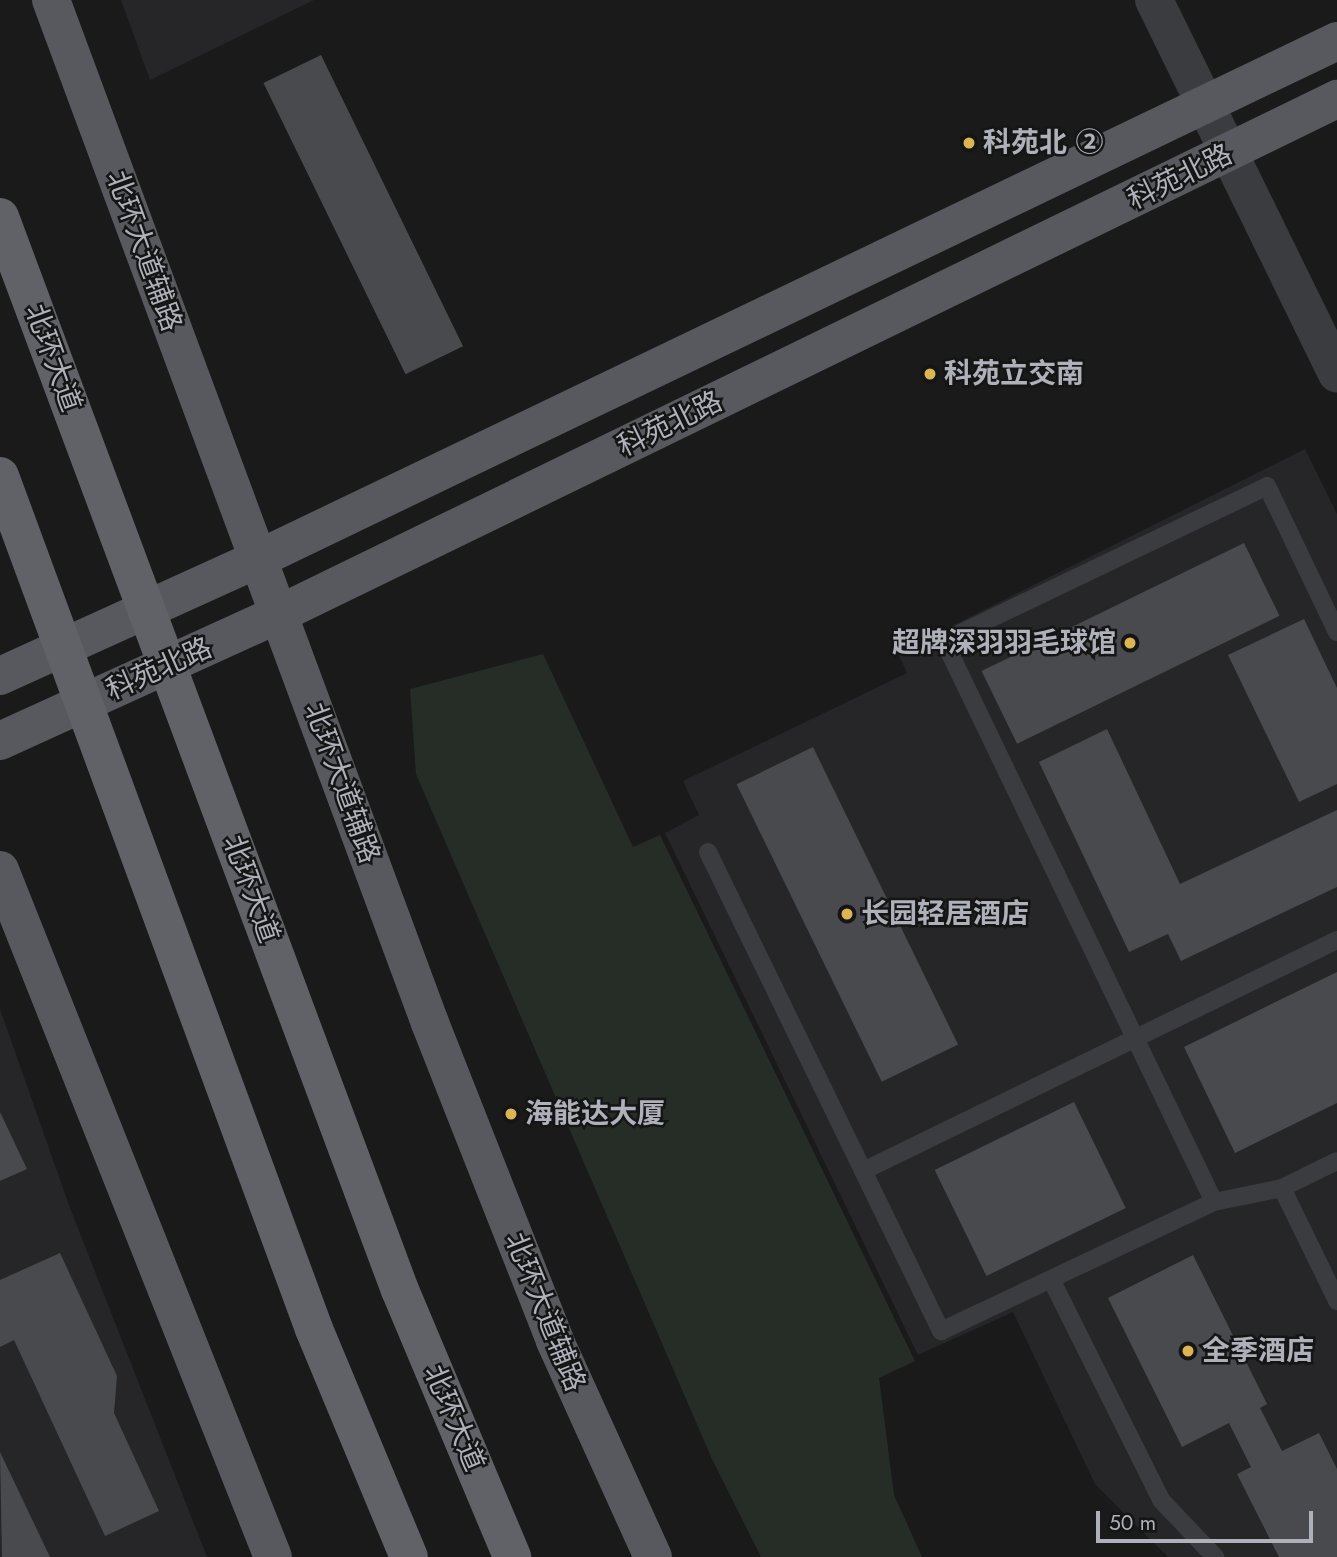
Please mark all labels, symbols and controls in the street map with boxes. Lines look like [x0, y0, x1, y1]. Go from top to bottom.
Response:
place label: 科苑北 ② [983, 126, 1103, 160]
marker: 科苑北 ② [961, 135, 977, 151]
street label: 科苑北路 [1122, 137, 1238, 217]
street label: 北环大道辅路 [99, 166, 189, 336]
street label: 北环大道 [18, 300, 88, 416]
place label: 科苑立交南 [944, 357, 1084, 391]
marker: 科苑立交南 [922, 366, 938, 382]
street label: 科苑北路 [612, 384, 728, 464]
place label: 超牌深羽羽毛球馆 [892, 626, 1116, 660]
street label: 科苑北路 [101, 631, 217, 707]
marker: 超牌深羽羽毛球馆 [1122, 635, 1138, 651]
street label: 北环大道辅路 [297, 698, 387, 868]
street label: 北环大道 [216, 831, 286, 947]
place label: 长园轻居酒店 [861, 897, 1029, 931]
marker: 长园轻居酒店 [839, 906, 855, 922]
place label: 海能达大厦 [525, 1097, 665, 1131]
marker: 海能达大厦 [503, 1106, 519, 1122]
street label: 北环大道辅路 [498, 1228, 592, 1396]
place label: 全季酒店 [1202, 1334, 1314, 1368]
marker: 全季酒店 [1180, 1343, 1196, 1359]
street label: 北环大道 [417, 1360, 491, 1476]
scale bar [1099, 1498, 1316, 1542]
text: 50 m [1109, 1508, 1156, 1538]

